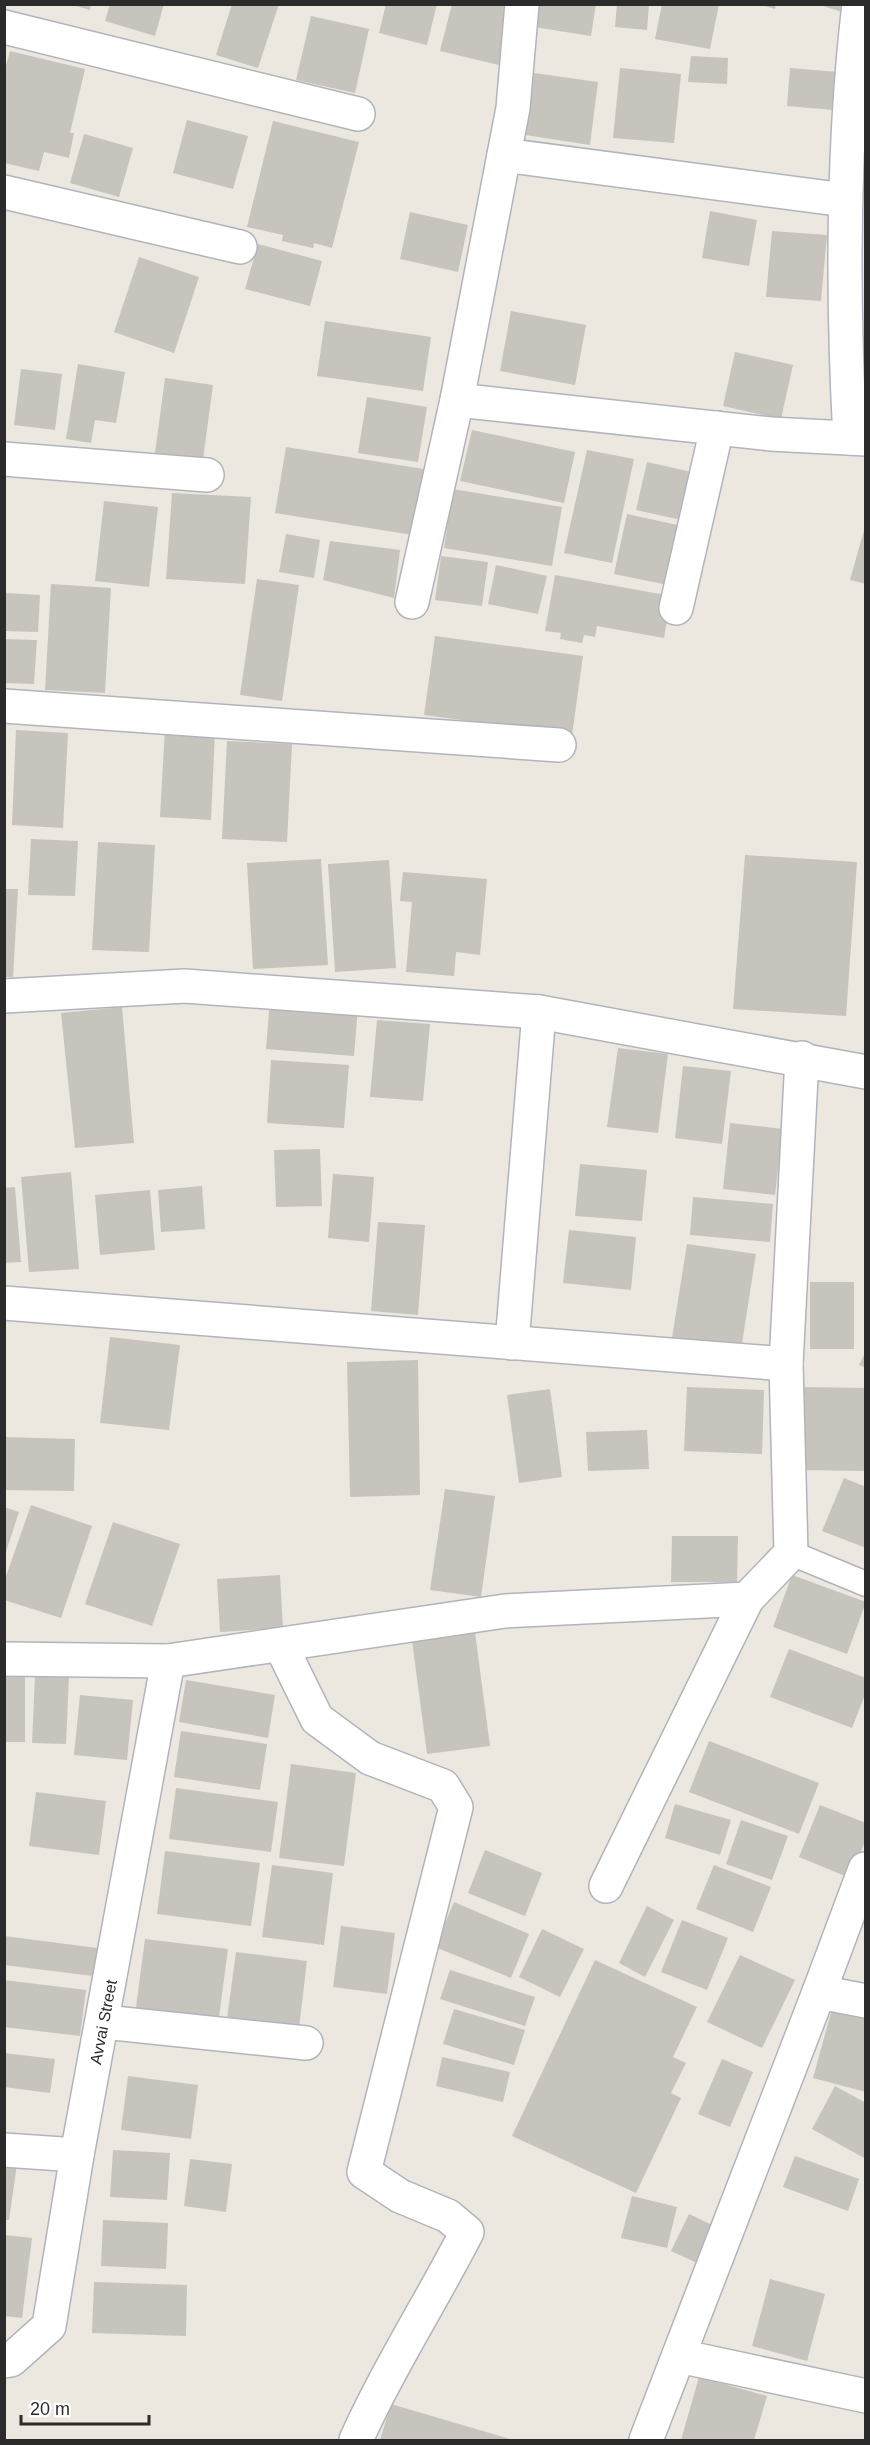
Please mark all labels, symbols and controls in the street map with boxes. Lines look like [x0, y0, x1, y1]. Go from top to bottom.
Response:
street label: Avvai Street [87, 1978, 120, 2066]
scale bar [21, 2388, 148, 2426]
text: 20 m [30, 2399, 70, 2419]

